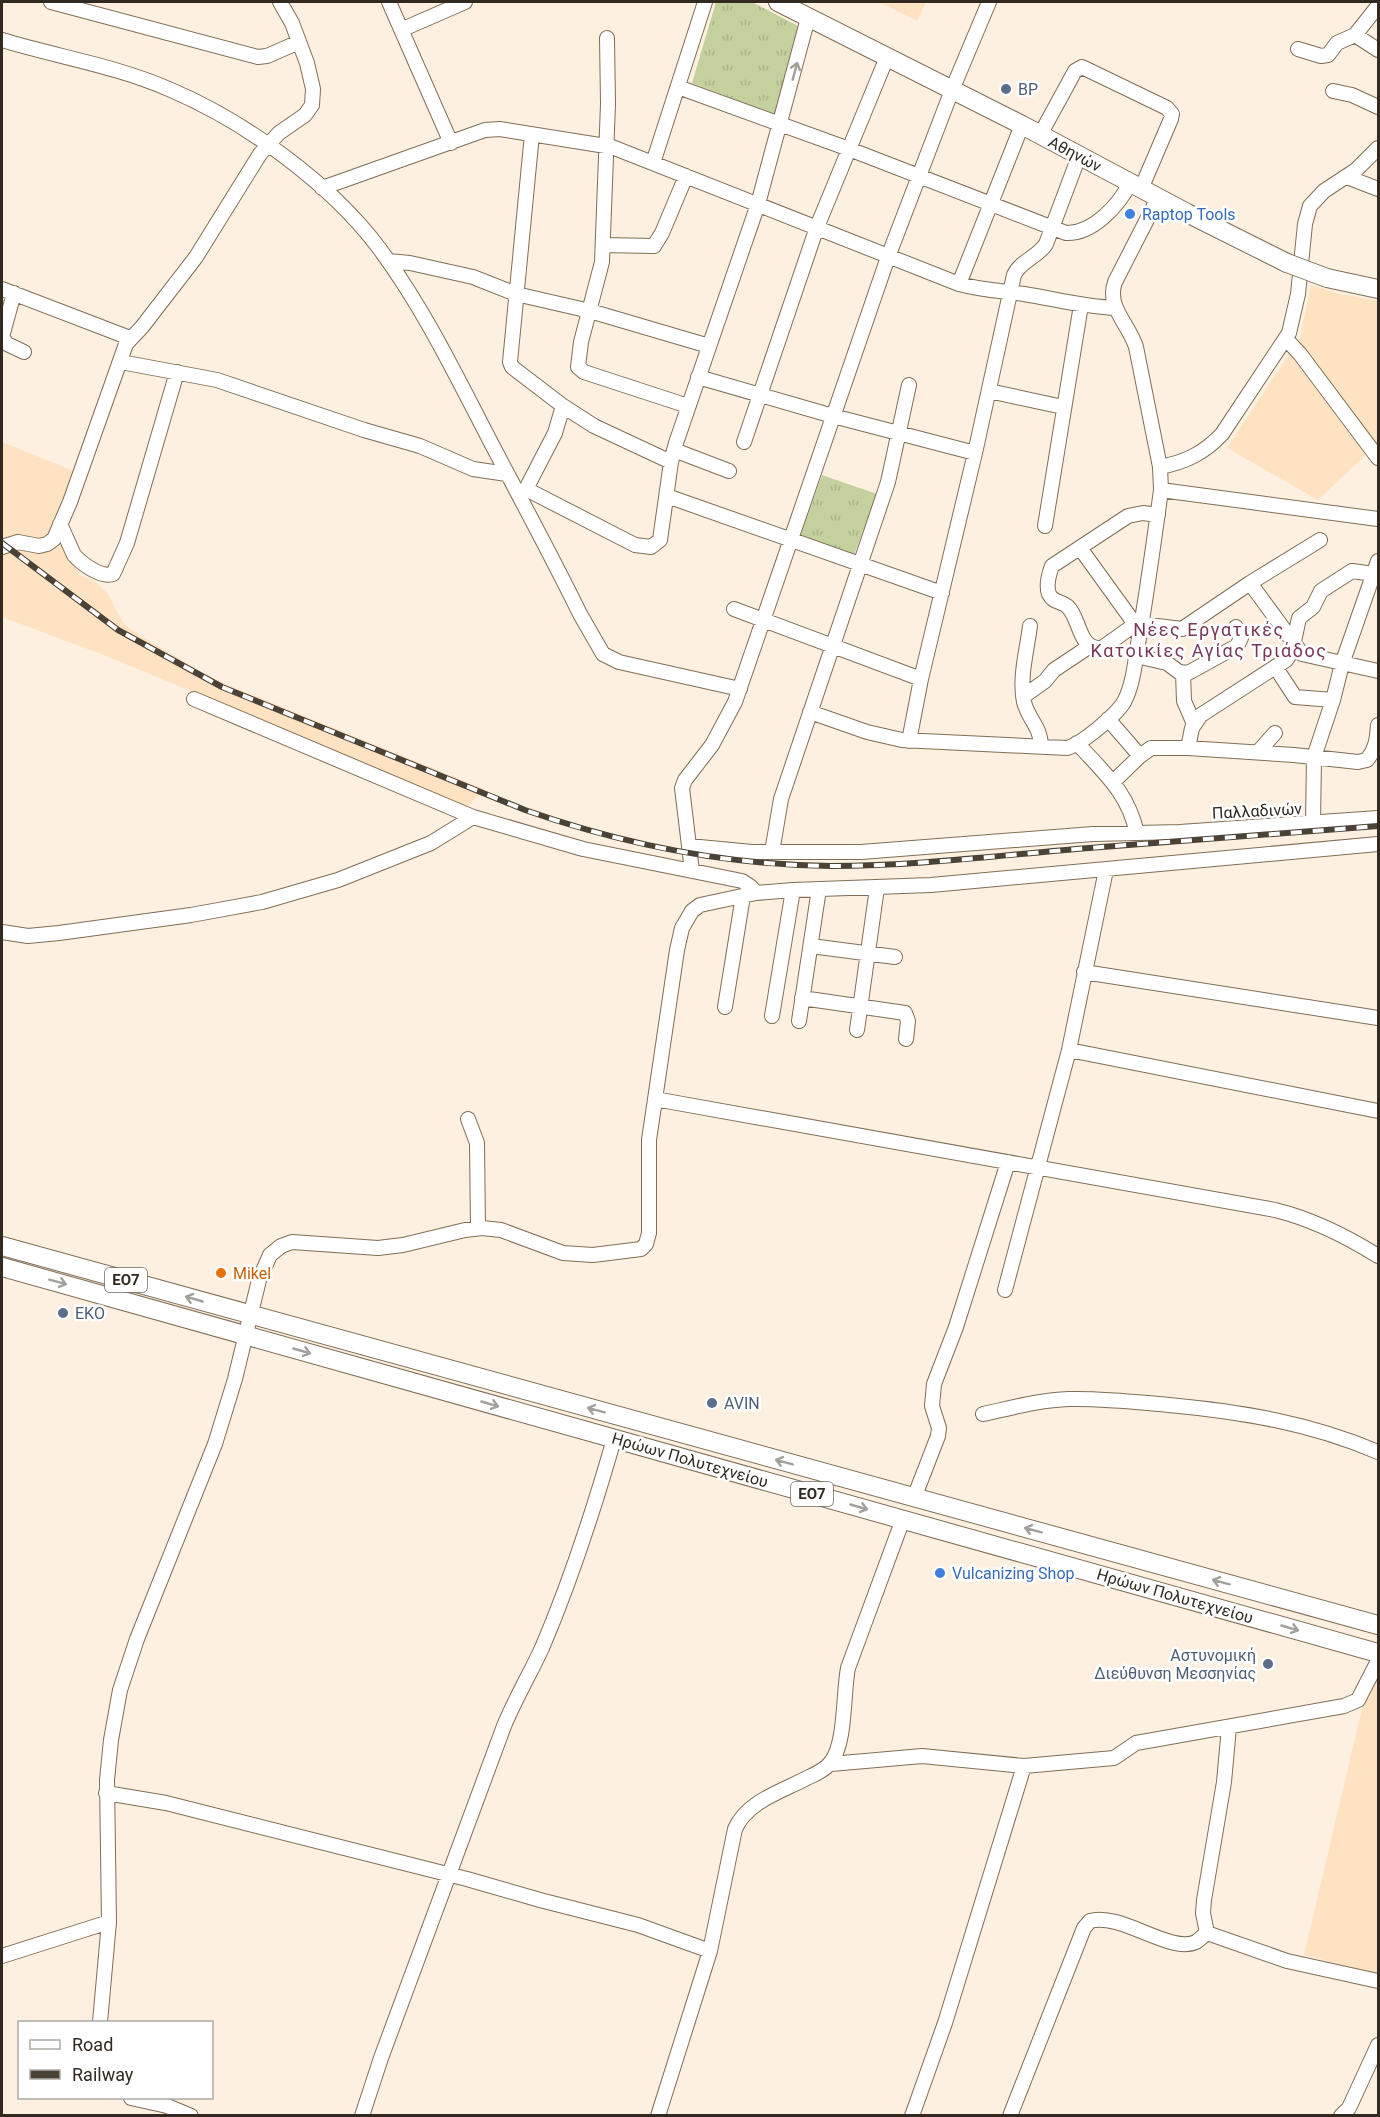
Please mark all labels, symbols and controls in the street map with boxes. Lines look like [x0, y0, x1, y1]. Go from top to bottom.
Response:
one-way arrow [789, 62, 801, 81]
place label: BP [1018, 80, 1038, 99]
marker: BP [999, 82, 1013, 96]
street label: Αθηνών [1045, 132, 1105, 176]
place label: Raptop Tools [1142, 205, 1236, 224]
marker: Raptop Tools [1123, 207, 1137, 221]
district label: Νέες Εργατικές Κατοικίες Αγίας Τριάδος [1091, 619, 1327, 661]
street label: Παλλαδινών [1211, 799, 1303, 823]
place label: Mikel [233, 1264, 271, 1283]
marker: Mikel [214, 1266, 228, 1280]
road number: ΕΟ7 [105, 1268, 147, 1292]
one-way arrow [48, 1277, 67, 1289]
one-way arrow [185, 1293, 204, 1304]
place label: EKO [75, 1304, 105, 1323]
marker: EKO [56, 1306, 70, 1320]
one-way arrow [292, 1346, 311, 1357]
place label: AVIN [724, 1394, 760, 1413]
marker: AVIN [705, 1396, 719, 1410]
one-way arrow [480, 1399, 499, 1410]
one-way arrow [587, 1404, 606, 1416]
street label: Ηρώων Πολυτεχνείου [610, 1429, 770, 1491]
one-way arrow [775, 1456, 794, 1467]
road number: ΕΟ7 [791, 1482, 833, 1506]
one-way arrow [849, 1502, 868, 1513]
one-way arrow [1024, 1524, 1043, 1536]
place label: Vulcanizing Shop [952, 1564, 1075, 1583]
street label: Ηρώων Πολυτεχνείου [1095, 1565, 1255, 1627]
marker: Vulcanizing Shop [933, 1566, 947, 1580]
one-way arrow [1212, 1576, 1231, 1587]
one-way arrow [1280, 1623, 1299, 1634]
place label: Αστυνομική Διεύθυνση Μεσσηνίας [1094, 1646, 1256, 1683]
marker: Αστυνομική Διεύθυνση Μεσσηνίας [1261, 1657, 1275, 1671]
legend [18, 2021, 213, 2099]
text: Road [72, 2034, 113, 2055]
text: Railway [72, 2064, 134, 2085]

